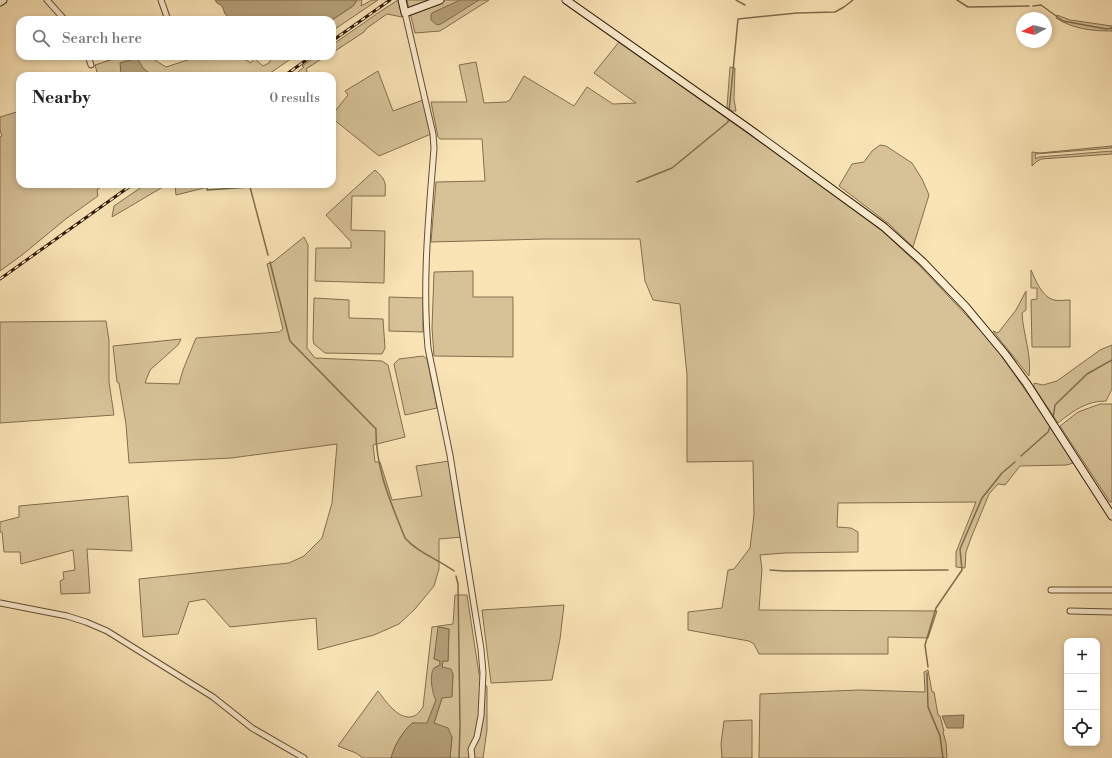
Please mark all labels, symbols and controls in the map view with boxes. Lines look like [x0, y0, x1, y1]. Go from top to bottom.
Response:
north arrow [1016, 12, 1052, 48]
search box [16, 16, 336, 60]
icon: search [30, 27, 52, 49]
text: Search here [62, 29, 142, 48]
text: Nearby [32, 87, 91, 109]
text: 0 results [269, 90, 320, 106]
map controls [1064, 638, 1100, 746]
button: + [1064, 638, 1100, 674]
button: − [1064, 674, 1100, 710]
button: locate [1064, 710, 1100, 746]

